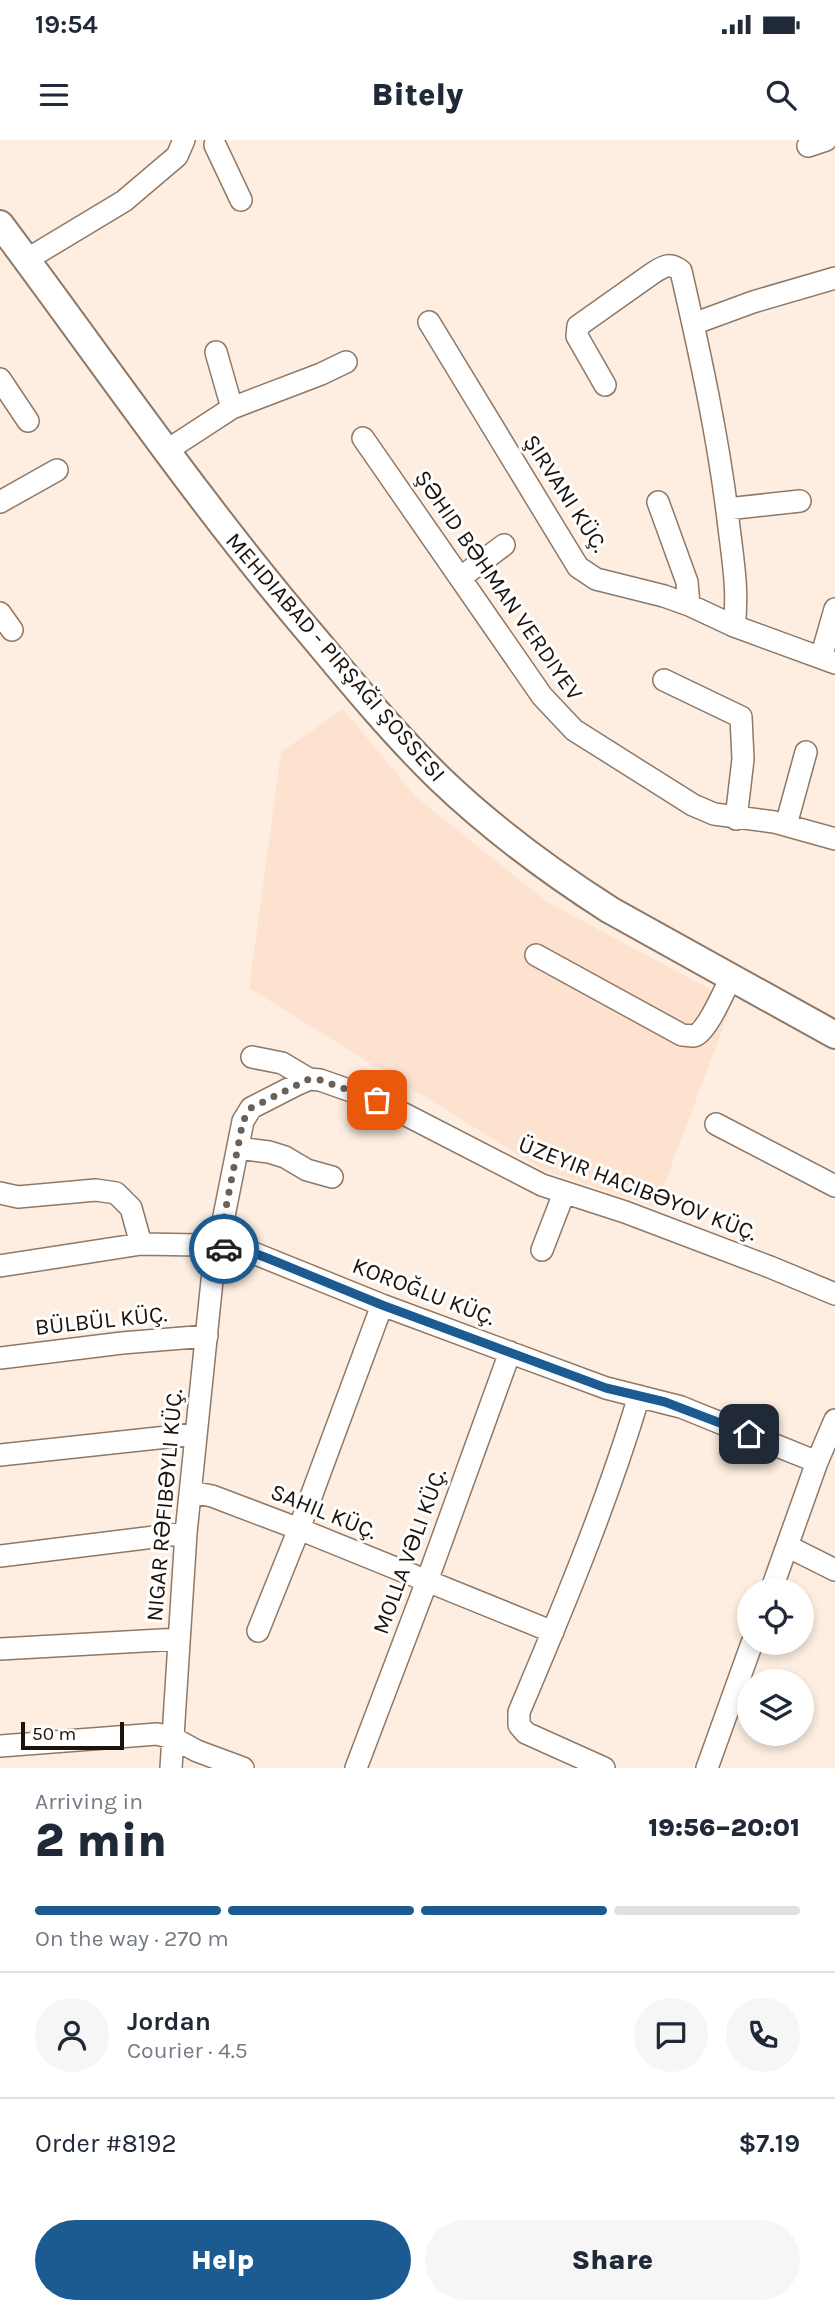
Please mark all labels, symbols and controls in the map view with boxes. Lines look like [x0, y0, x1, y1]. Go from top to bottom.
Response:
text: 19:54 [35, 9, 98, 40]
icon: menu [35, 76, 73, 114]
text: Bitely [372, 76, 463, 113]
icon: search [762, 76, 800, 114]
street label: ŞIRVANI KÜÇ. [518, 429, 614, 557]
street label: ŞƏHID BƏHMAN VERDIYEV [409, 465, 588, 706]
street label: MEHDIABAD - PIRŞAĞI ŞOSSESI [220, 527, 451, 787]
pin [347, 1070, 407, 1130]
icon: bag [358, 1081, 396, 1119]
street label: ÜZEYIR HACIBƏYOV KÜÇ. [515, 1130, 761, 1246]
courier [189, 1214, 259, 1284]
icon: car [205, 1230, 243, 1268]
street label: KOROĞLU KÜÇ. [348, 1252, 499, 1331]
street label: BÜLBÜL KÜÇ. [34, 1300, 168, 1341]
street label: NIGAR RƏFIBƏYLI KÜÇ. [141, 1387, 188, 1623]
pin [719, 1404, 779, 1464]
icon: home [730, 1415, 768, 1453]
street label: MOLLA VƏLI KÜÇ. [367, 1465, 452, 1638]
street label: SAHIL KÜÇ. [267, 1478, 381, 1545]
map controls [737, 1578, 814, 1746]
button: locate [737, 1578, 814, 1655]
button: layers [737, 1669, 814, 1746]
scale bar [21, 1719, 124, 1751]
text: 50 m [32, 1723, 76, 1745]
text: Arriving in [35, 1788, 143, 1815]
text: 19:56–20:01 [648, 1812, 800, 1843]
text: 2 min [35, 1814, 167, 1868]
text: On the way · 270 m [35, 1925, 229, 1952]
button: person [35, 1998, 109, 2072]
button: chat [634, 1998, 708, 2072]
button: phone [726, 1998, 800, 2072]
text: Jordan [127, 2006, 211, 2037]
text: Courier · 4.5 [127, 2037, 248, 2064]
text: Order #8192 [35, 2128, 177, 2159]
text: $7.19 [738, 2128, 800, 2159]
button: Help [35, 2220, 411, 2300]
button: Share [425, 2220, 800, 2300]

